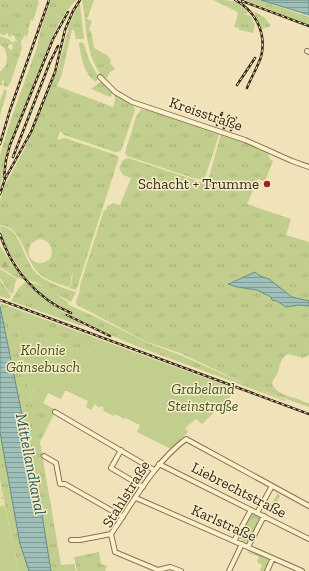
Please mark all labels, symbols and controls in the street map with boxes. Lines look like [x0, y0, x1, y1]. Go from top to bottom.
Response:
street label: Kreisstraße [167, 93, 245, 135]
place label: Schacht + Trumme [138, 175, 259, 193]
marker: Schacht + Trumme [262, 179, 272, 189]
park label: Kolonie Gänsebusch [6, 341, 81, 376]
park label: Grabeland Steinstraße [168, 380, 238, 415]
water label: Mittellandkanal [12, 412, 50, 517]
street label: Stahlstraße [98, 457, 154, 531]
street label: Liebrechtstraße [188, 458, 290, 522]
street label: Karlstraße [189, 501, 259, 545]

